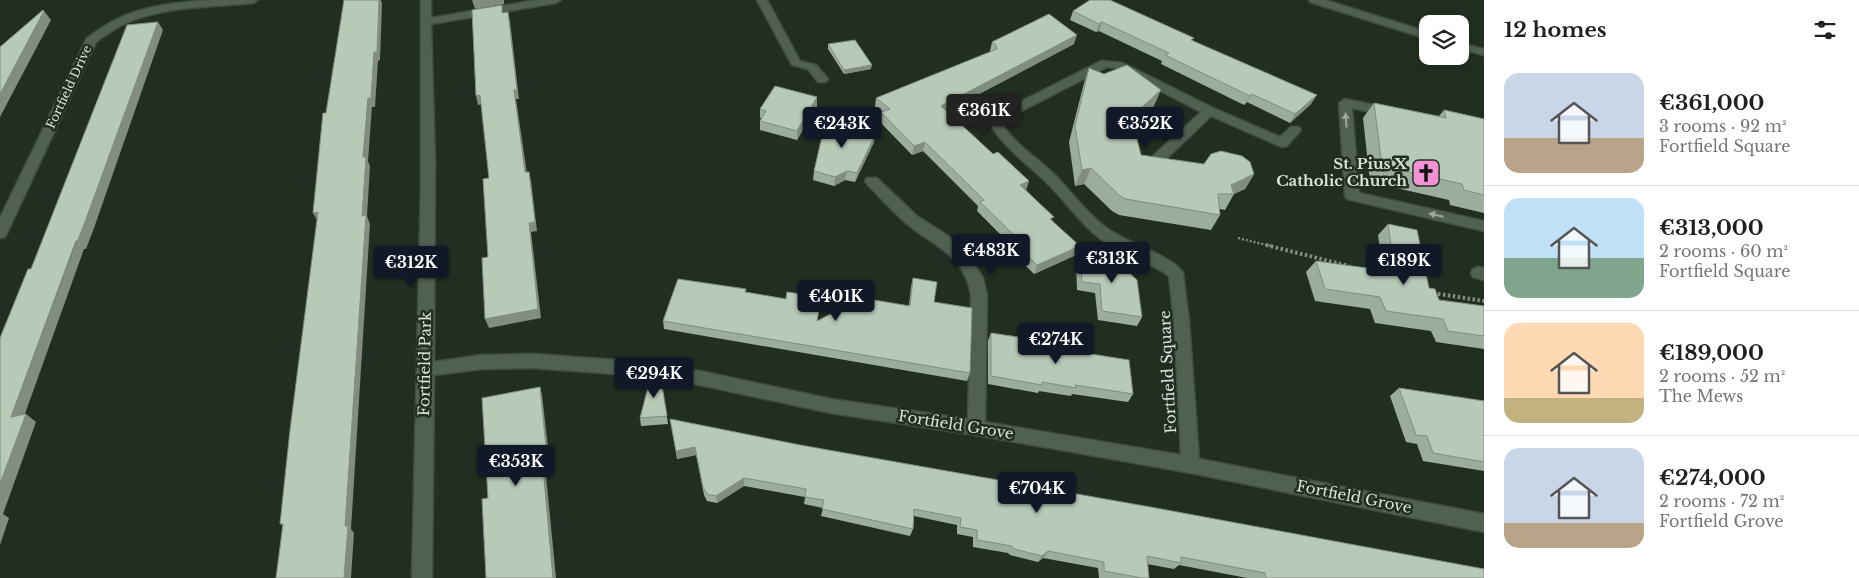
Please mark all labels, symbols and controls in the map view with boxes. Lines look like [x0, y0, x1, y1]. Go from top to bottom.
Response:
map controls [1419, 15, 1469, 65]
button: layers [1419, 15, 1469, 65]
icon: filters [1811, 16, 1839, 44]
text: 12 homes [1504, 17, 1607, 43]
street label: Fortfield Drive [43, 43, 94, 131]
text: €361,000 [1659, 90, 1764, 116]
icon: home [1544, 93, 1604, 153]
pin: €361K [949, 94, 1019, 136]
text: €361K [957, 100, 1011, 120]
pin: €243K [807, 106, 877, 149]
pin: €352K [1110, 106, 1180, 149]
one-way arrow [1342, 112, 1350, 128]
text: €243K [814, 113, 870, 133]
text: €352K [1117, 113, 1173, 133]
text: 3 rooms · 92 m² [1659, 116, 1786, 136]
text: Fortfield Square [1659, 136, 1790, 156]
place label: St. Pius X Catholic Church [1276, 154, 1407, 190]
church icon: St. Pius X Catholic Church [1411, 158, 1441, 188]
one-way arrow [1429, 211, 1444, 219]
text: €313,000 [1659, 215, 1764, 241]
icon: home [1544, 218, 1604, 278]
pin: €483K [956, 234, 1026, 276]
text: €483K [963, 240, 1019, 260]
text: 2 rooms · 60 m² [1659, 241, 1788, 261]
pin: €313K [1077, 242, 1147, 284]
pin: €189K [1369, 244, 1439, 286]
pin: €312K [376, 246, 446, 288]
text: €313K [1086, 248, 1138, 268]
text: €189K [1377, 250, 1431, 270]
text: €312K [385, 252, 437, 272]
text: Fortfield Square [1659, 261, 1790, 281]
pin: €401K [801, 280, 871, 322]
text: €401K [808, 286, 864, 306]
street label: Fortfield Square [1155, 310, 1180, 434]
street label: Fortfield Park [414, 311, 435, 416]
pin: €274K [1021, 322, 1091, 365]
text: €274K [1029, 329, 1083, 349]
text: €189,000 [1659, 340, 1764, 366]
icon: home [1544, 343, 1604, 403]
pin: €294K [619, 356, 689, 399]
text: €294K [625, 363, 683, 383]
text: 2 rooms · 52 m² [1659, 366, 1785, 386]
text: The Mews [1659, 386, 1743, 406]
street label: Fortfield Grove [897, 406, 1015, 443]
pin: €353K [481, 444, 551, 487]
text: €353K [488, 451, 544, 471]
text: €274,000 [1659, 465, 1766, 491]
icon: home [1544, 468, 1604, 528]
pin: €704K [1002, 472, 1072, 514]
street label: Fortfield Grove [1295, 476, 1413, 517]
text: €704K [1009, 478, 1065, 498]
text: 2 rooms · 72 m² [1659, 491, 1784, 511]
text: Fortfield Grove [1659, 511, 1783, 531]

